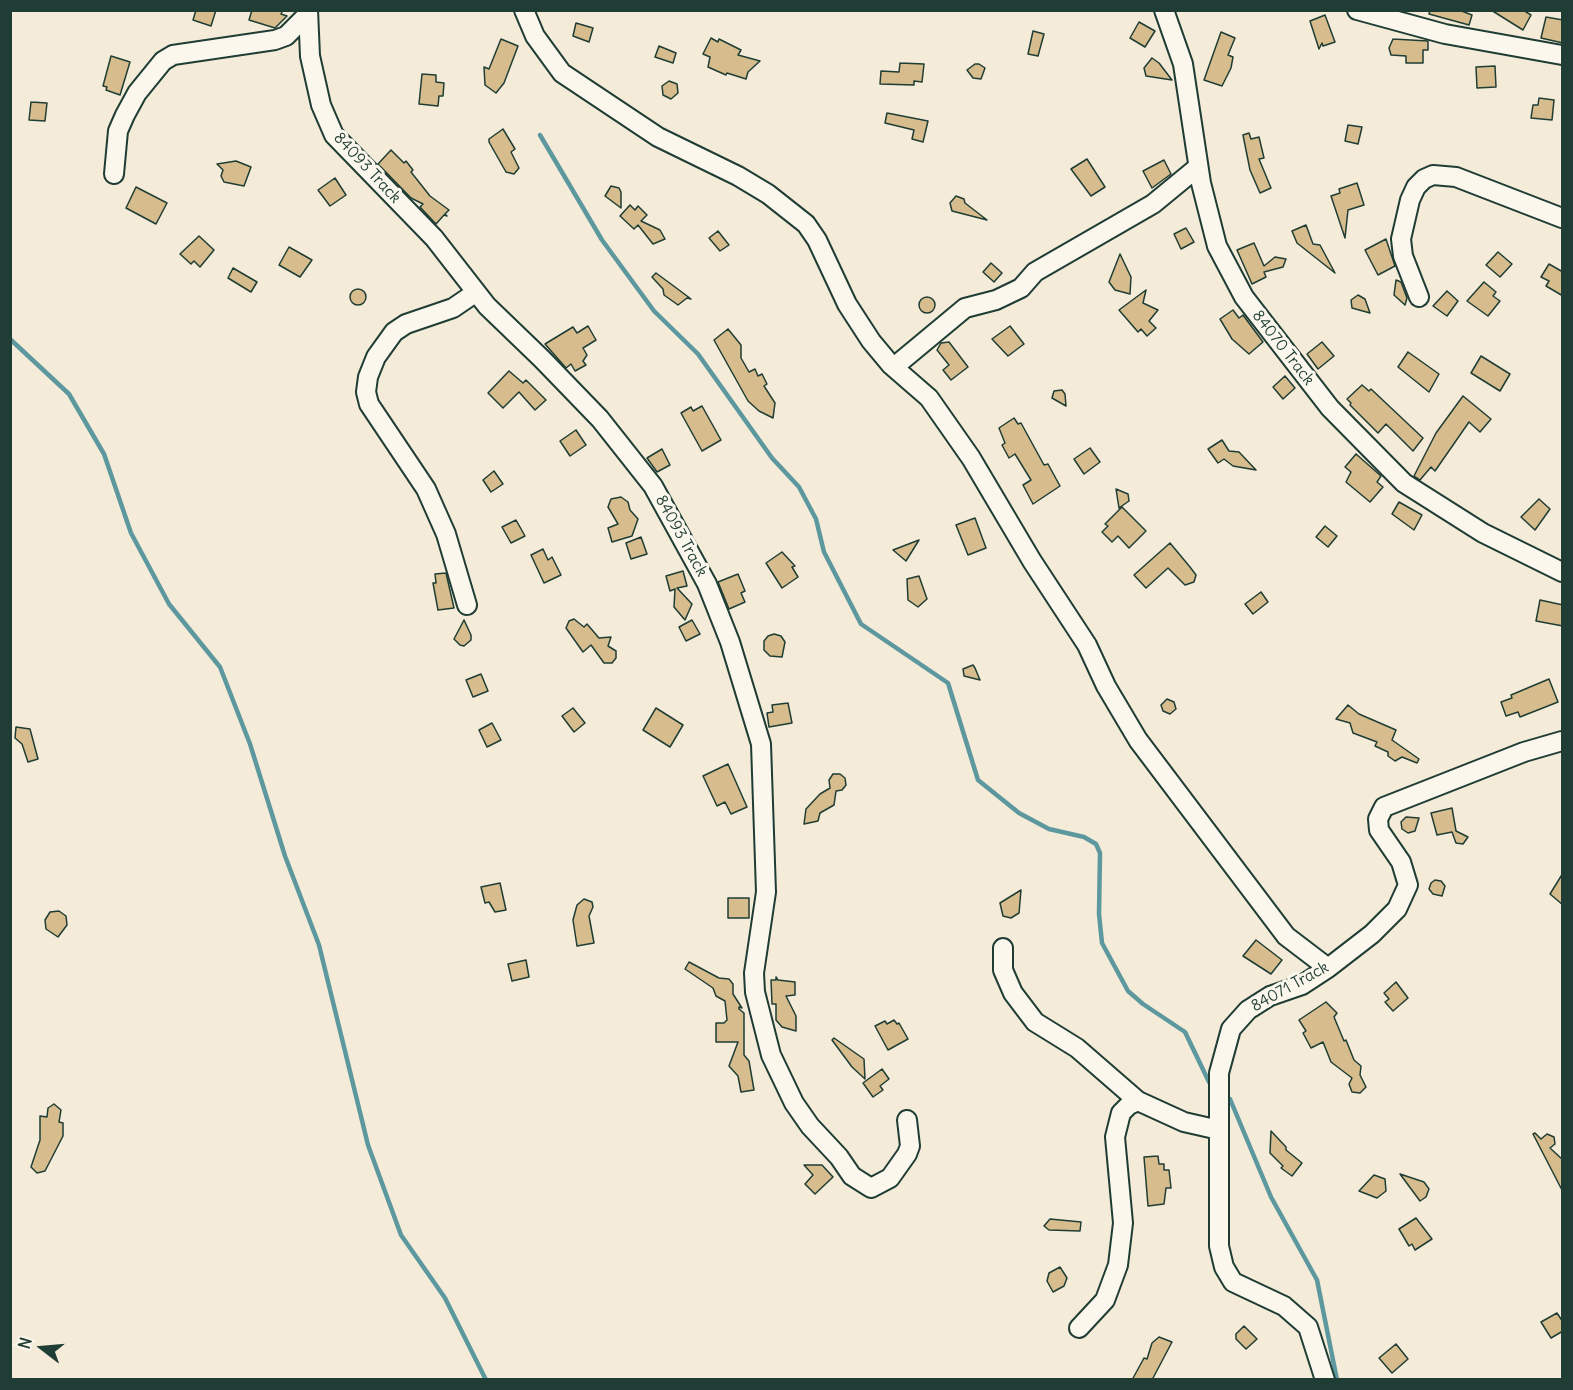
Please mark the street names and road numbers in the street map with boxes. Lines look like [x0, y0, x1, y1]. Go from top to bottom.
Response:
street label: 84093 Track [329, 129, 405, 207]
street label: 84070 Track [1248, 307, 1318, 389]
street label: 84093 Track [651, 492, 711, 580]
street label: 84071 Track [1248, 958, 1332, 1016]

